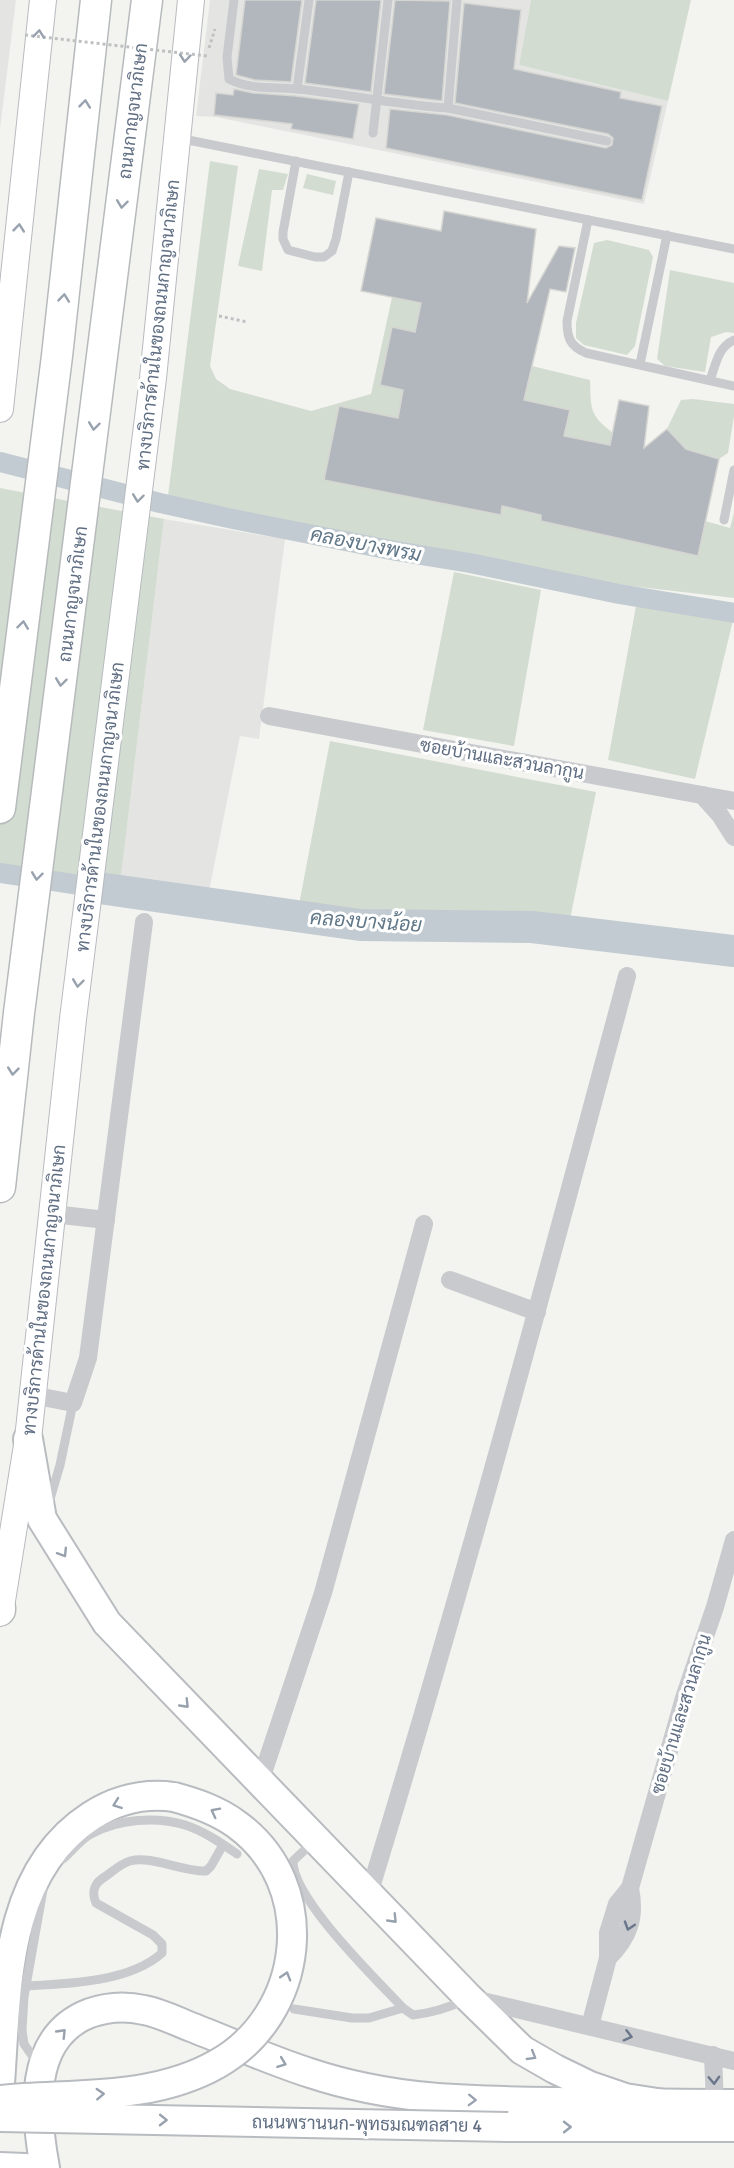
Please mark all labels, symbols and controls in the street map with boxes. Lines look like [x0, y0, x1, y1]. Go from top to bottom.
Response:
one-way arrow [32, 30, 45, 39]
street label: ถนนกาญจนาภิเษก [114, 42, 152, 180]
one-way arrow [179, 54, 192, 63]
one-way arrow [78, 100, 91, 109]
street label: ทางบริการด้านในของถนนกาญจนาภิเษก [130, 178, 184, 471]
one-way arrow [116, 199, 128, 209]
one-way arrow [12, 224, 25, 233]
one-way arrow [57, 293, 69, 303]
one-way arrow [88, 422, 101, 431]
one-way arrow [132, 494, 145, 503]
water label: คลองบางพรม [308, 521, 424, 567]
street label: ถนนกาญจนาภิเษก [54, 525, 92, 663]
one-way arrow [16, 621, 29, 630]
street label: ทางบริการด้านในของถนนกาญจนาภิเษก [69, 660, 129, 953]
one-way arrow [56, 678, 68, 687]
street label: ซอยบ้านและสวนลากูน [418, 733, 586, 786]
one-way arrow [31, 871, 43, 880]
water label: คลองบางน้อย [309, 904, 423, 938]
one-way arrow [72, 979, 84, 988]
one-way arrow [7, 1067, 20, 1076]
street label: ทางบริการด้านในของถนนกาญจนาภิเษก [16, 1143, 70, 1436]
one-way arrow [55, 1547, 67, 1557]
street label: ซอยบ้านและสวนลากูน [645, 1631, 718, 1797]
one-way arrow [177, 1696, 188, 1707]
one-way arrow [112, 1796, 123, 1809]
one-way arrow [211, 1808, 221, 1819]
one-way arrow [386, 1913, 397, 1923]
one-way arrow [624, 1920, 636, 1931]
one-way arrow [279, 1971, 291, 1982]
one-way arrow [55, 2029, 66, 2040]
one-way arrow [622, 2029, 633, 2041]
one-way arrow [526, 2048, 536, 2060]
one-way arrow [276, 2056, 287, 2068]
one-way arrow [707, 2075, 720, 2084]
one-way arrow [96, 2087, 105, 2100]
one-way arrow [468, 2094, 477, 2107]
street label: ถนนพรานนก-พุทธมณฑลสาย 4 [252, 2111, 483, 2138]
one-way arrow [159, 2114, 168, 2126]
one-way arrow [562, 2121, 571, 2133]

